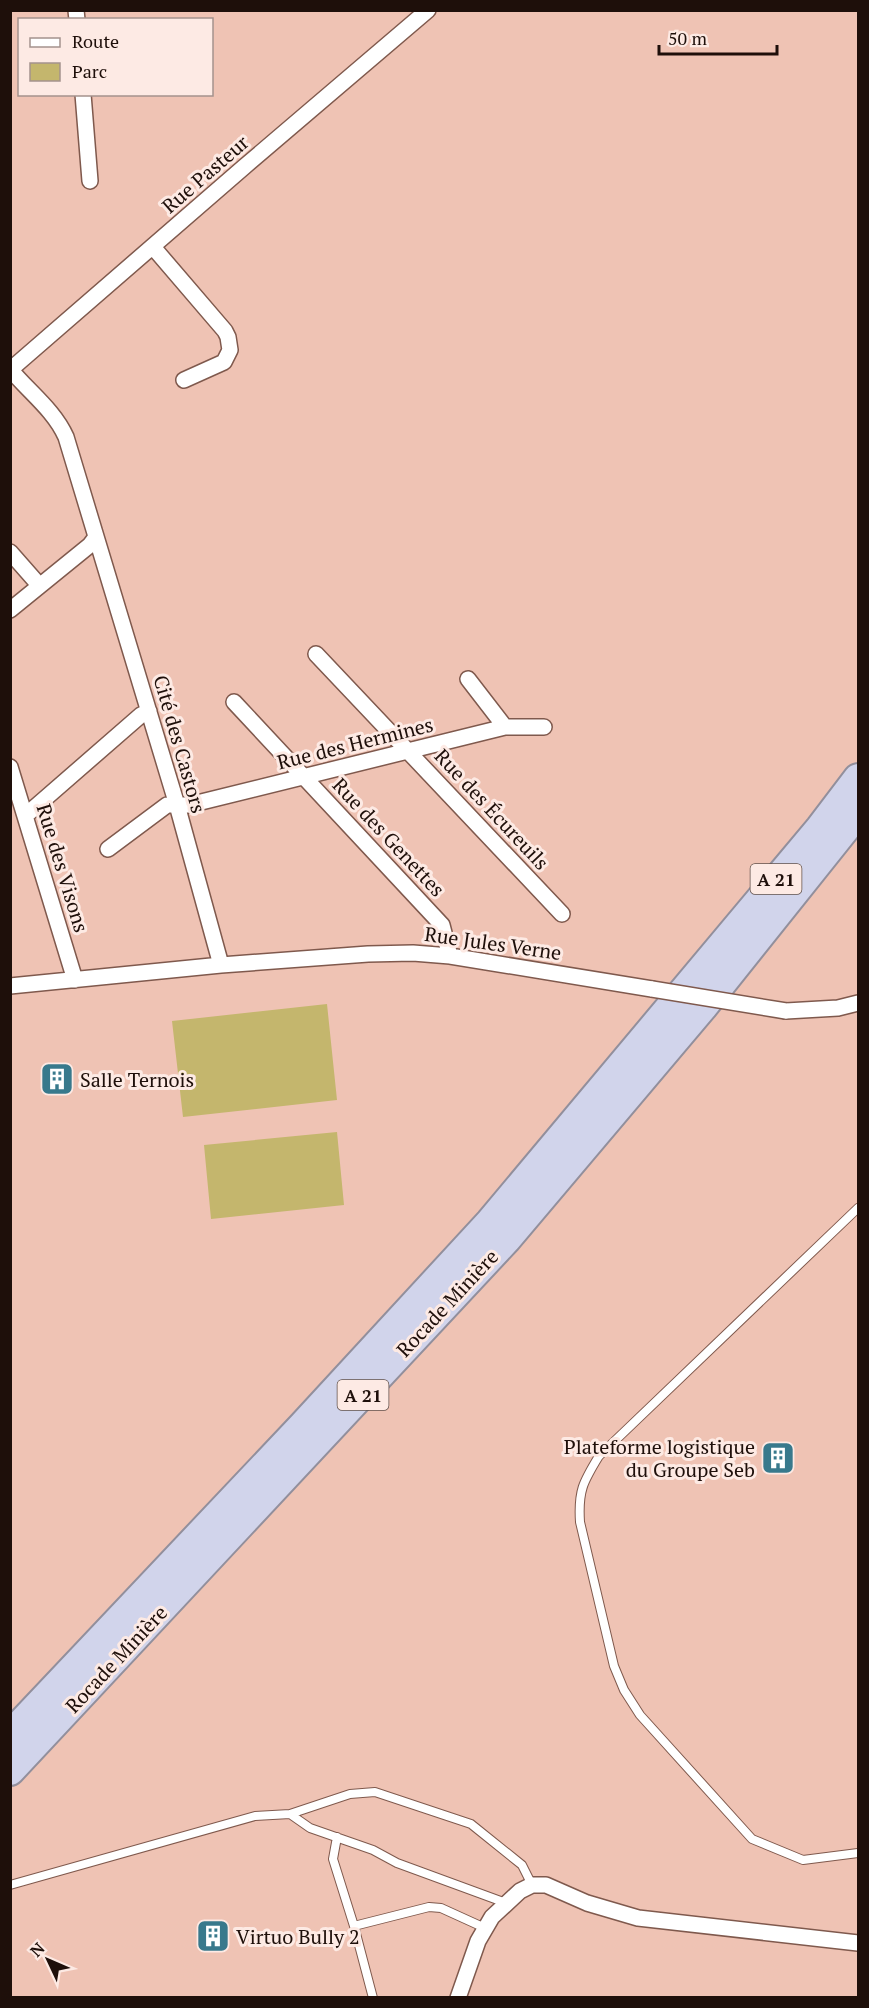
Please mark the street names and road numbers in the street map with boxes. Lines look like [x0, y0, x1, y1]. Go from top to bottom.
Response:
street label: Rue Pasteur [156, 129, 254, 219]
street label: Cité des Castors [147, 672, 213, 816]
street label: Rue des Hermines [274, 711, 436, 775]
street label: Rue des Écureuils [429, 743, 555, 875]
street label: Rue des Genettes [327, 772, 451, 902]
street label: Rue des Visons [31, 800, 95, 936]
road number: A 21 [750, 864, 802, 894]
street label: Rue Jules Verne [423, 920, 563, 966]
street label: Rocade Minière [390, 1243, 504, 1363]
road number: A 21 [338, 1380, 388, 1410]
street label: Rocade Minière [59, 1599, 173, 1719]

